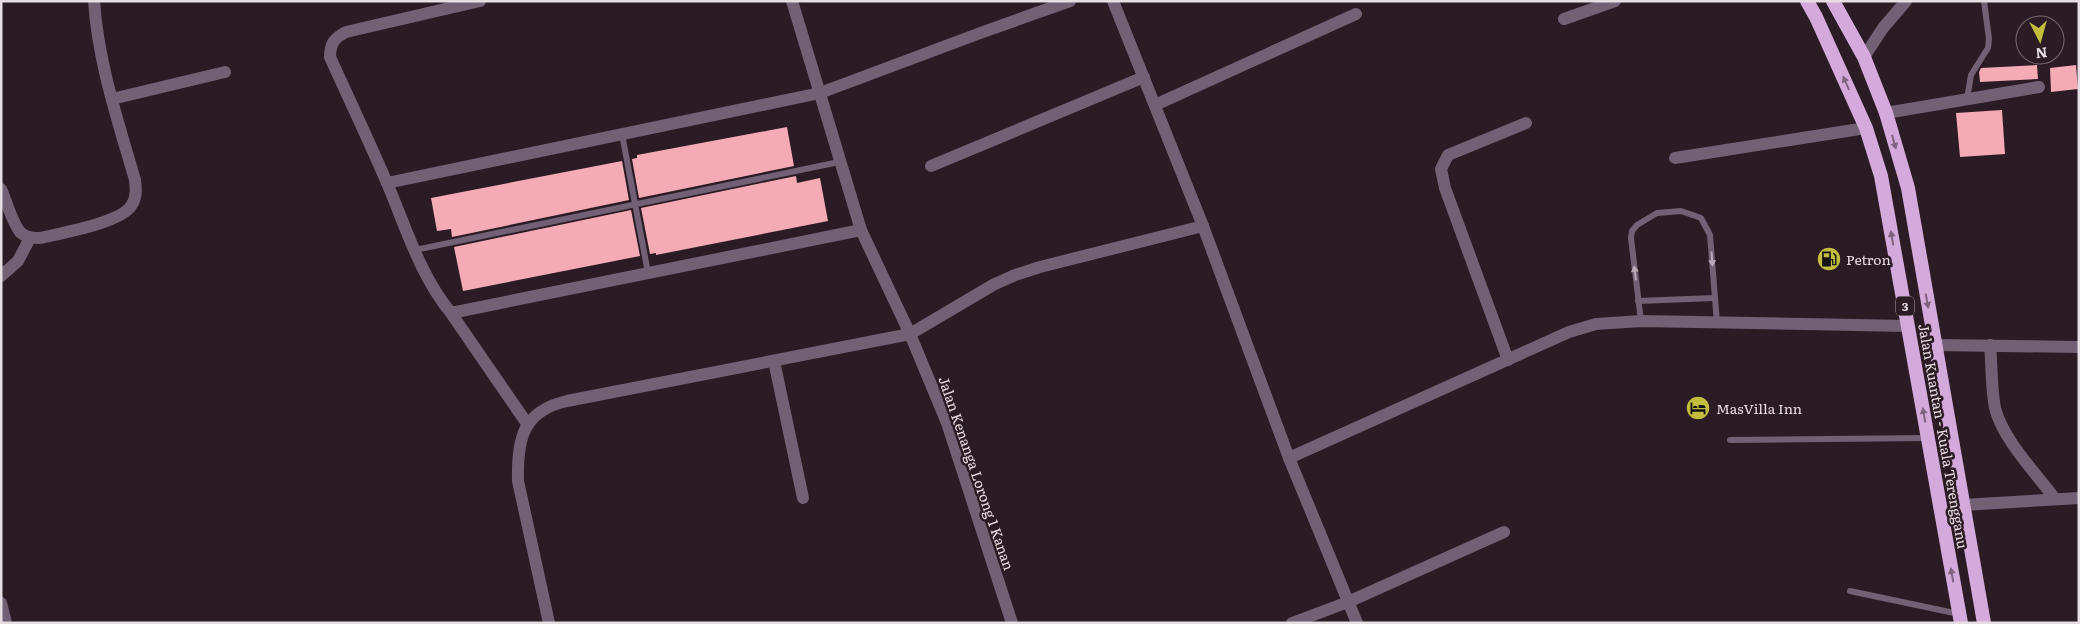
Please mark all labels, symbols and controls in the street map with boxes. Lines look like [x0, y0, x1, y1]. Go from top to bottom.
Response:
north arrow [2015, 15, 2065, 65]
text: N [2034, 43, 2048, 65]
one-way arrow [1841, 76, 1849, 90]
one-way arrow [1891, 134, 1899, 149]
one-way arrow [1888, 229, 1896, 245]
fuel station icon: Petron [1816, 246, 1842, 272]
place label: Petron [1846, 249, 1891, 269]
one-way arrow [1708, 252, 1716, 268]
one-way arrow [1631, 265, 1639, 281]
one-way arrow [1924, 293, 1932, 309]
road number: 3 [1896, 296, 1914, 316]
street label: Jalan Kuantan - Kuala Terengganu [1914, 322, 1974, 550]
street label: Jalan Kenanga Lorong 1 Kanan [934, 373, 1020, 573]
hotel icon: MasVilla Inn [1685, 395, 1711, 421]
place label: MasVilla Inn [1716, 398, 1802, 418]
one-way arrow [1919, 406, 1927, 422]
one-way arrow [1948, 566, 1956, 582]

